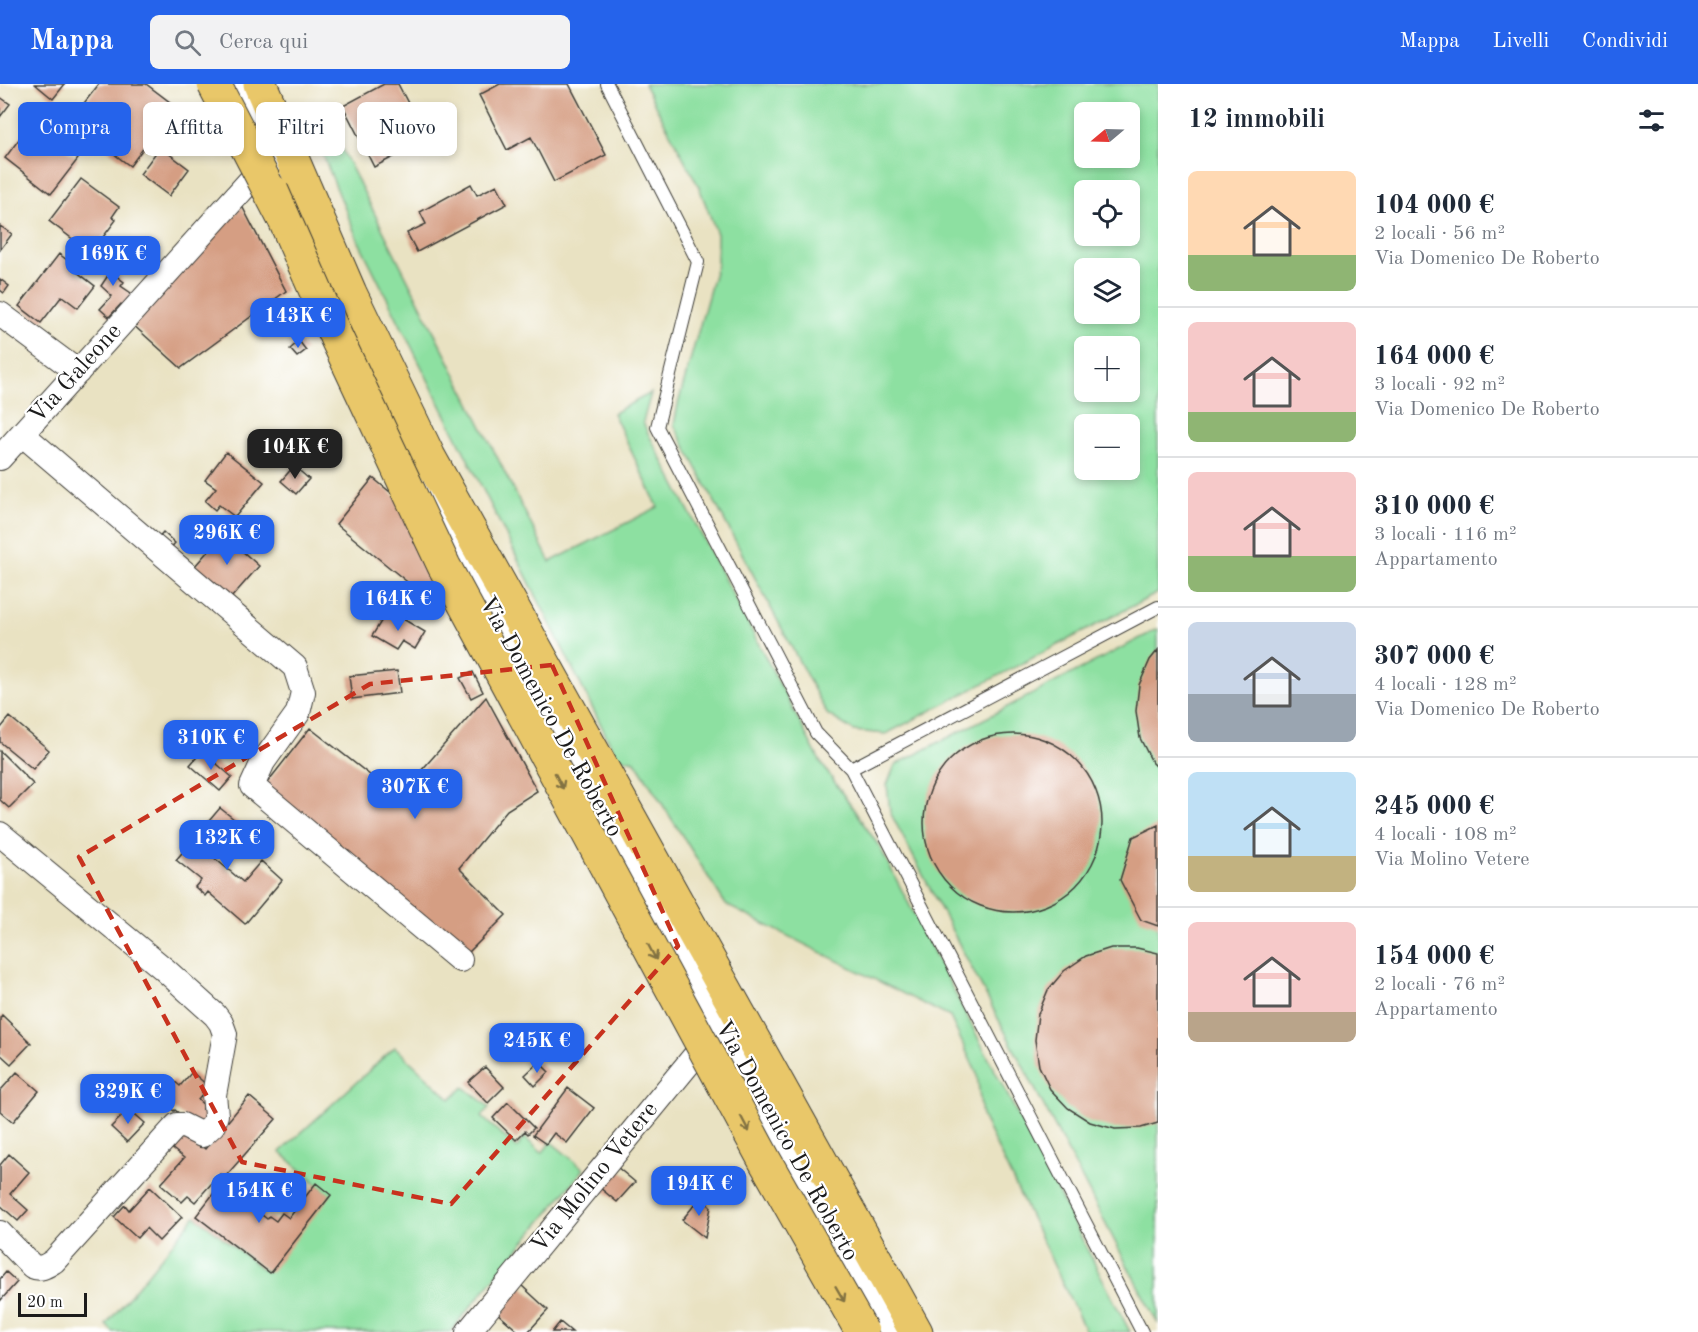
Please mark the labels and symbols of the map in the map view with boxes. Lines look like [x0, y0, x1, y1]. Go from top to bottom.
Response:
north arrow [1074, 102, 1140, 168]
pin: 169K € [64, 236, 162, 287]
pin: 143K € [249, 298, 347, 349]
street label: Via Galeone [25, 319, 127, 429]
pin: 104K € [246, 429, 344, 480]
pin: 296K € [178, 515, 276, 566]
pin: 164K € [349, 581, 447, 632]
street label: Via Domenico De Roberto [474, 593, 626, 841]
pin: 310K € [162, 720, 260, 771]
pin: 307K € [366, 769, 464, 820]
one-way arrow [554, 771, 565, 789]
pin: 132K € [178, 820, 276, 871]
one-way arrow [646, 943, 658, 960]
street label: Via Domenico De Roberto [710, 1017, 862, 1265]
pin: 245K € [488, 1023, 586, 1074]
pin: 329K € [79, 1074, 177, 1125]
street label: Via Molino Vetere [527, 1098, 663, 1258]
one-way arrow [740, 1114, 751, 1132]
pin: 194K € [650, 1166, 748, 1217]
pin: 154K € [210, 1173, 308, 1224]
one-way arrow [835, 1285, 847, 1302]
scale bar [18, 1290, 87, 1318]

